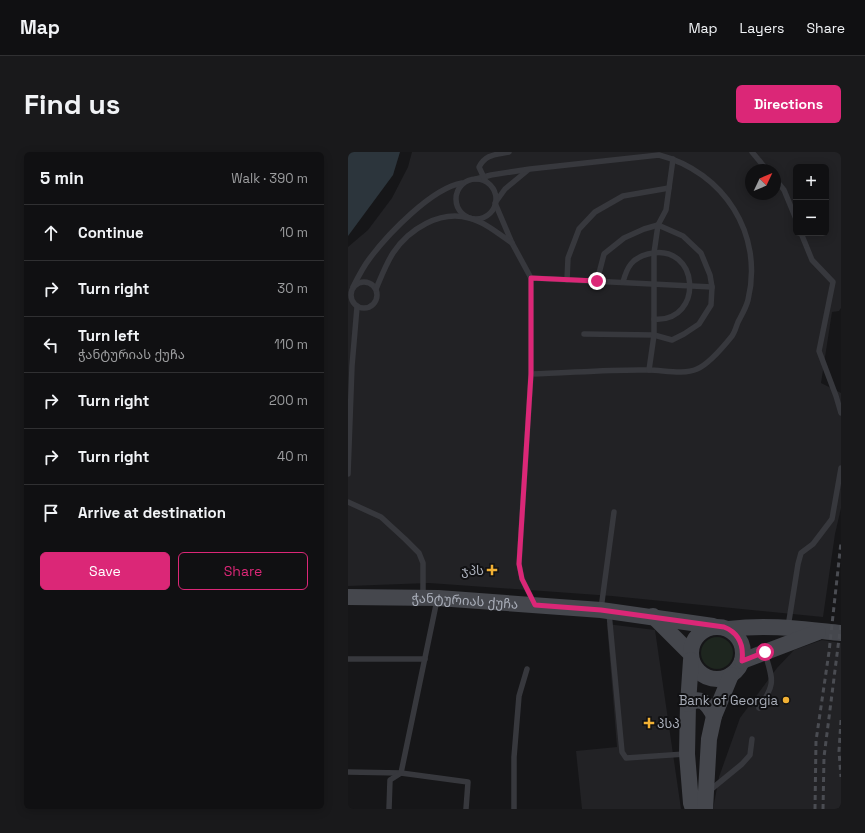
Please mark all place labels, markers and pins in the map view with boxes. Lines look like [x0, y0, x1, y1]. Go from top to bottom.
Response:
place label: ჯპს [461, 562, 484, 579]
marker: ჯპს [487, 565, 497, 575]
place label: Bank of Georgia [679, 692, 779, 709]
marker: Bank of Georgia [781, 695, 791, 705]
place label: პსპ [657, 715, 680, 732]
marker: პსპ [644, 718, 654, 728]

